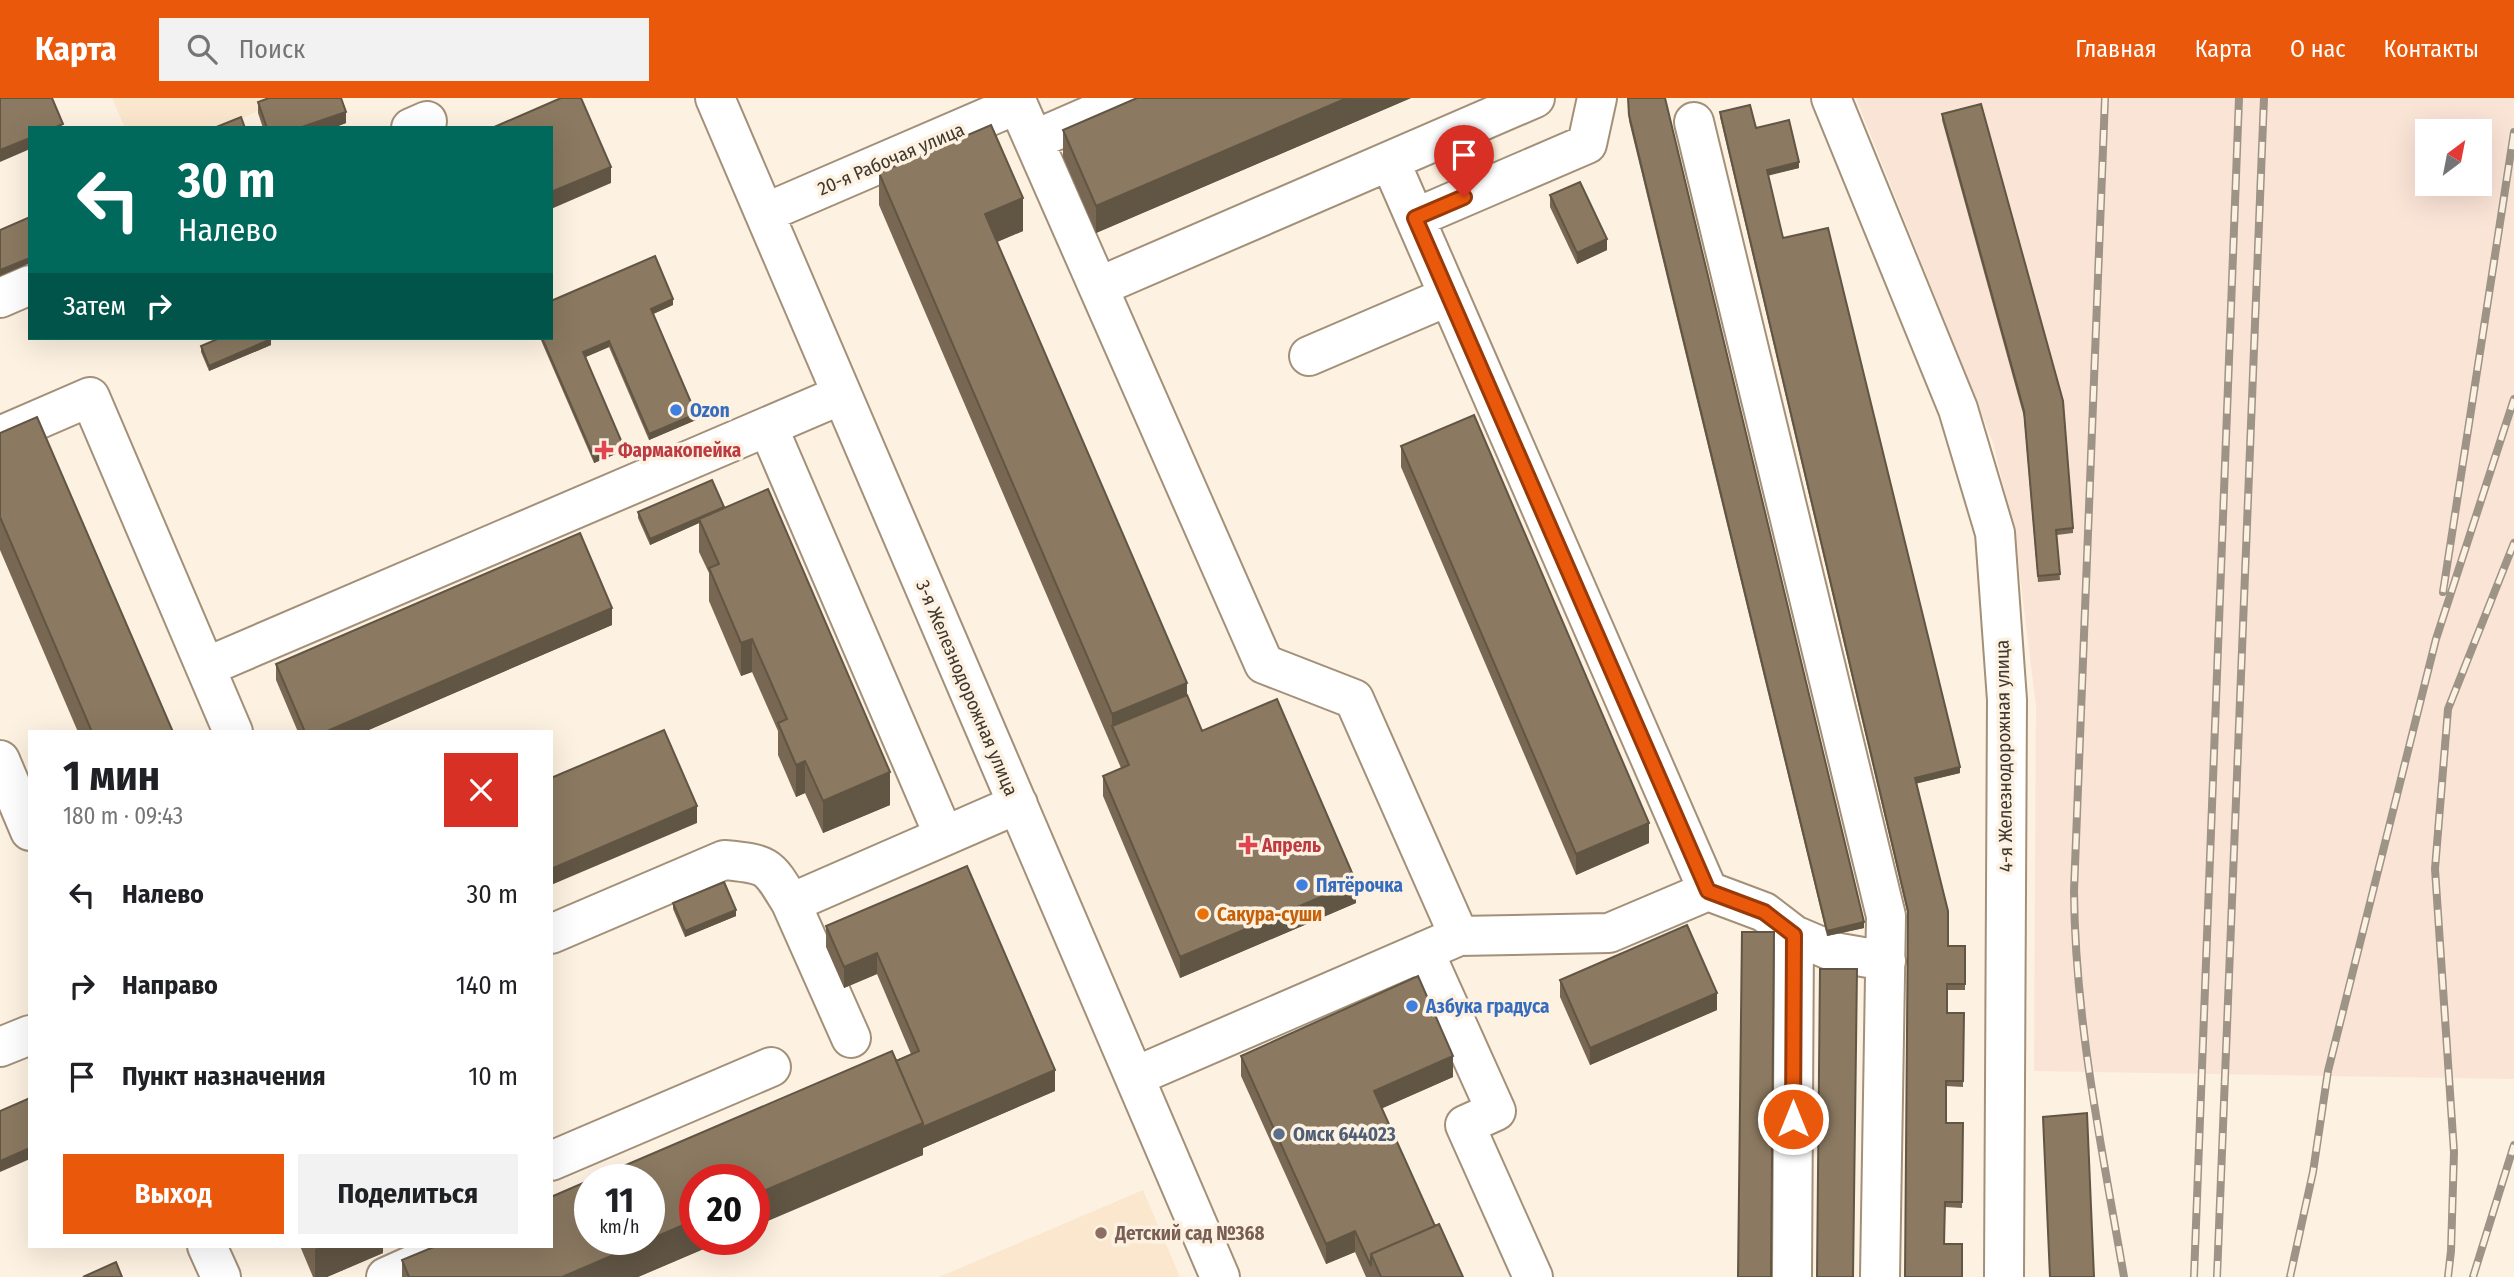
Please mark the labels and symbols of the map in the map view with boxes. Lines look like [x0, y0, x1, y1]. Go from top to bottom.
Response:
street label: 20-я Рабочая улица [814, 118, 968, 200]
north arrow [2415, 119, 2492, 196]
pin [1434, 125, 1494, 197]
place label: Ozon [690, 399, 730, 422]
marker: Ozon [668, 402, 684, 418]
place label: Фармакопейка [618, 439, 741, 462]
marker: Фармакопейка [596, 442, 612, 458]
street label: 3-я Железнодорожная улица [911, 577, 1023, 799]
street label: 4-я Железнодорожная улица [1990, 640, 2018, 872]
place label: Апрель [1261, 834, 1321, 857]
marker: Апрель [1240, 837, 1256, 853]
place label: Пятёрочка [1316, 874, 1403, 897]
marker: Пятёрочка [1294, 877, 1310, 893]
place label: Сакура-суши [1217, 903, 1322, 926]
marker: Сакура-суши [1195, 906, 1211, 922]
place label: Азбука градуса [1425, 995, 1550, 1018]
marker: Азбука градуса [1404, 998, 1420, 1014]
position arrow [1756, 1082, 1830, 1156]
place label: Омск 644023 [1293, 1123, 1396, 1146]
marker: Омск 644023 [1271, 1126, 1287, 1142]
speed limit sign: 20 [679, 1164, 770, 1255]
place label: Детский сад №368 [1114, 1222, 1265, 1245]
marker: Детский сад №368 [1093, 1225, 1109, 1241]

